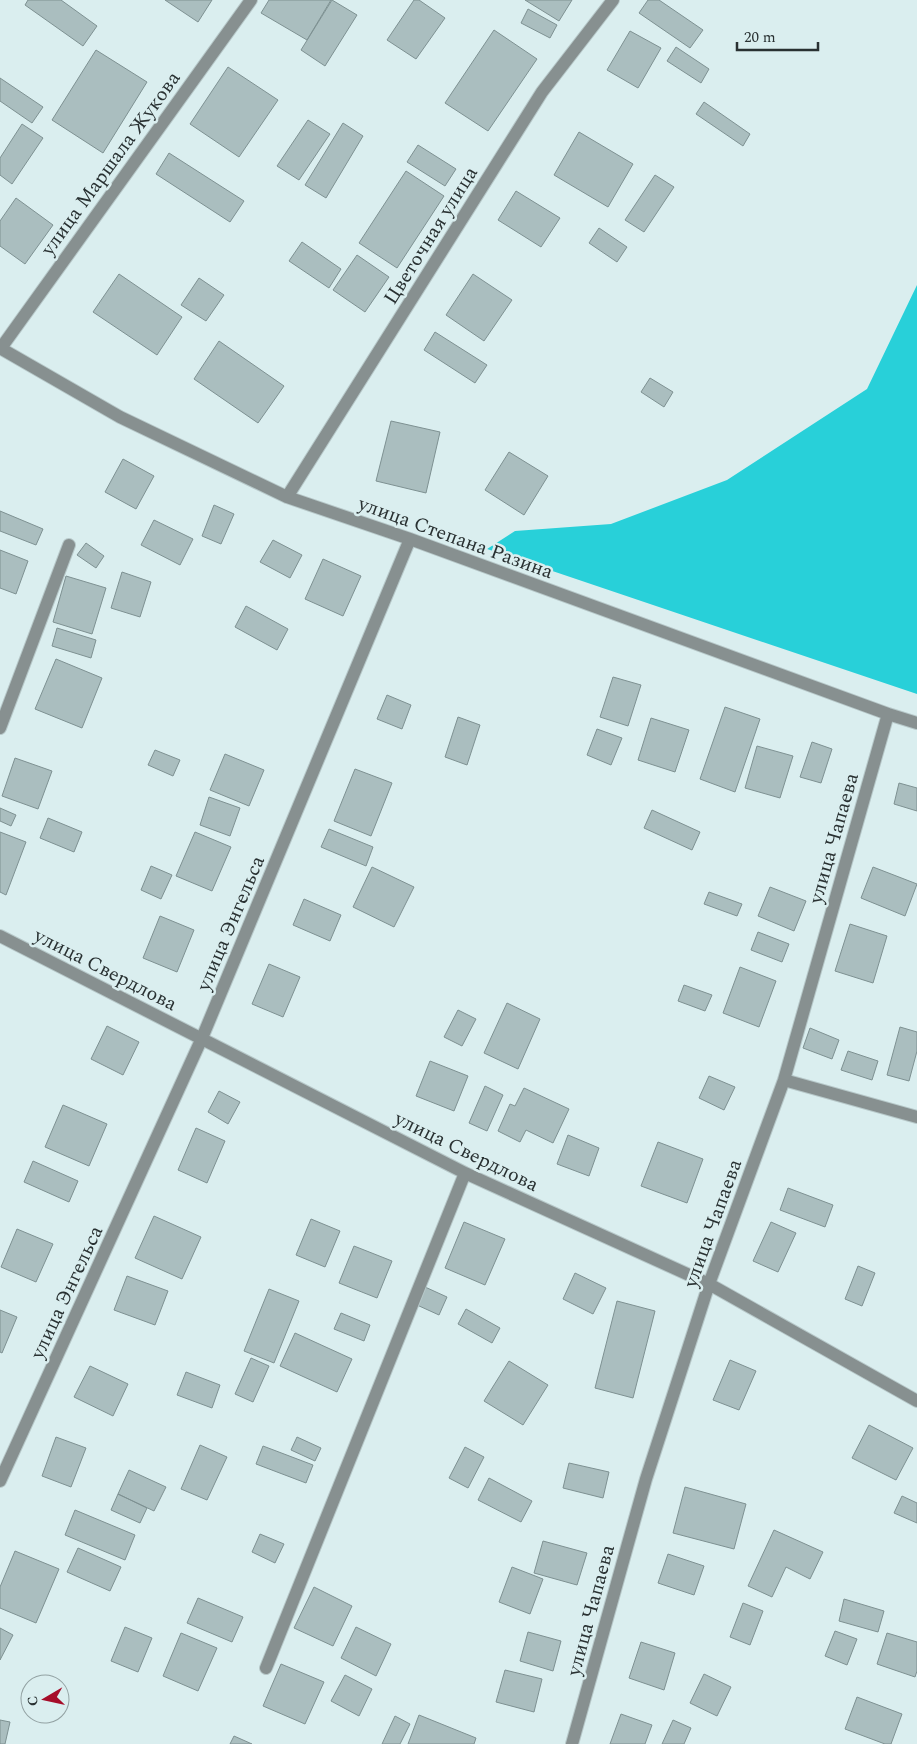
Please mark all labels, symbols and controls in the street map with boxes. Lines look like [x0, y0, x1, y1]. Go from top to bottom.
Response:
scale bar [737, 20, 818, 52]
text: 20 m [744, 26, 776, 49]
street label: улица Маршала Жукова [33, 65, 188, 263]
street label: Цветочная улица [376, 160, 486, 311]
street label: улица Степана Разина [353, 488, 558, 587]
street label: улица Чапаева [801, 769, 867, 908]
street label: улица Энгельса [189, 851, 273, 997]
street label: улица Свердлова [28, 920, 183, 1019]
street label: улица Свердлова [388, 1104, 544, 1200]
street label: улица Чапаева [675, 1155, 750, 1293]
street label: улица Энгельса [22, 1220, 111, 1365]
street label: улица Чапаева [559, 1541, 623, 1680]
north arrow [20, 1674, 70, 1724]
text: С [22, 1694, 44, 1708]

